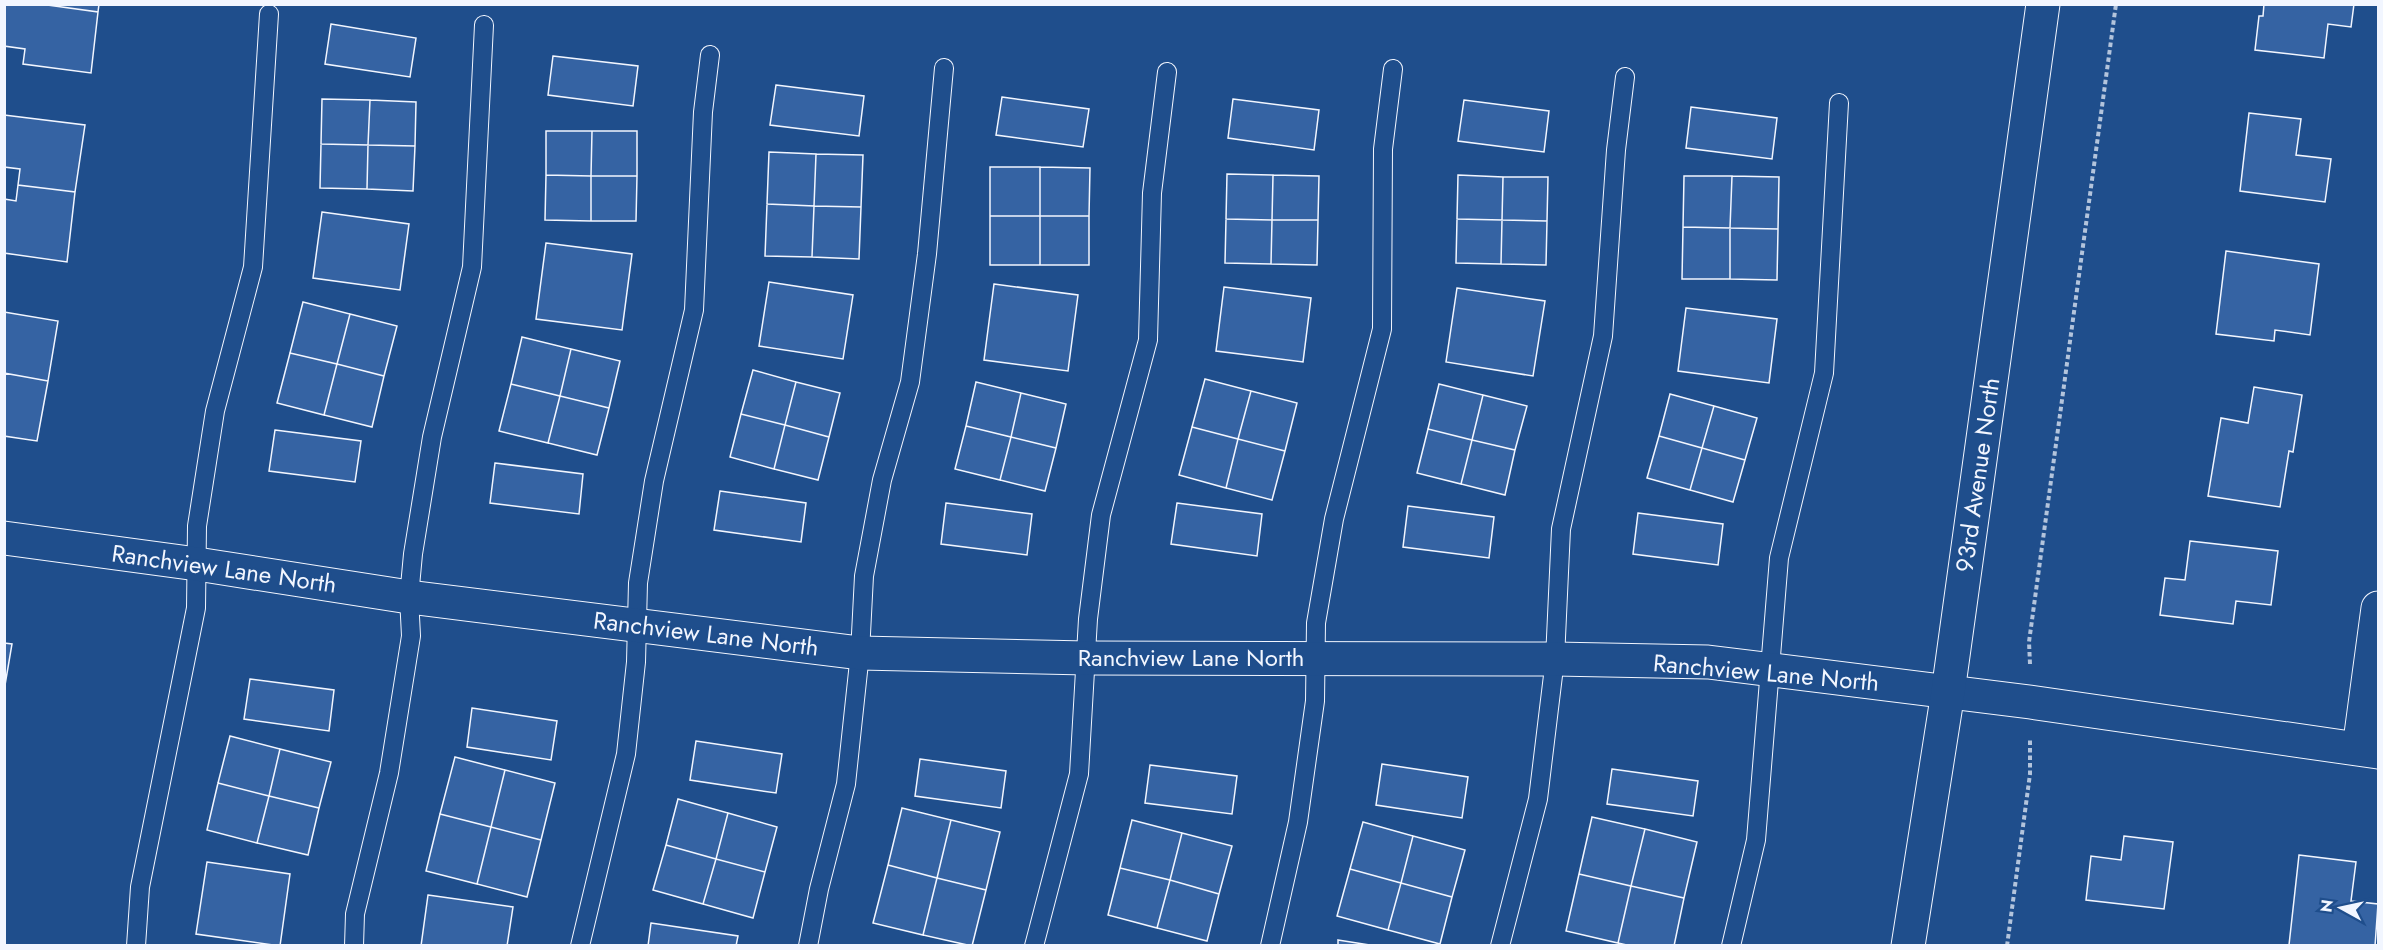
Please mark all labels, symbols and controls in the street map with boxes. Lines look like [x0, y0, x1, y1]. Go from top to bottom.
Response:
street label: 93rd Avenue North [1947, 375, 2008, 575]
street label: Ranchview Lane North [109, 535, 339, 602]
street label: Ranchview Lane North [591, 602, 821, 665]
street label: Ranchview Lane North [1078, 640, 1304, 675]
street label: Ranchview Lane North [1652, 645, 1880, 700]
north arrow [2311, 878, 2371, 938]
text: N [2314, 898, 2339, 914]

